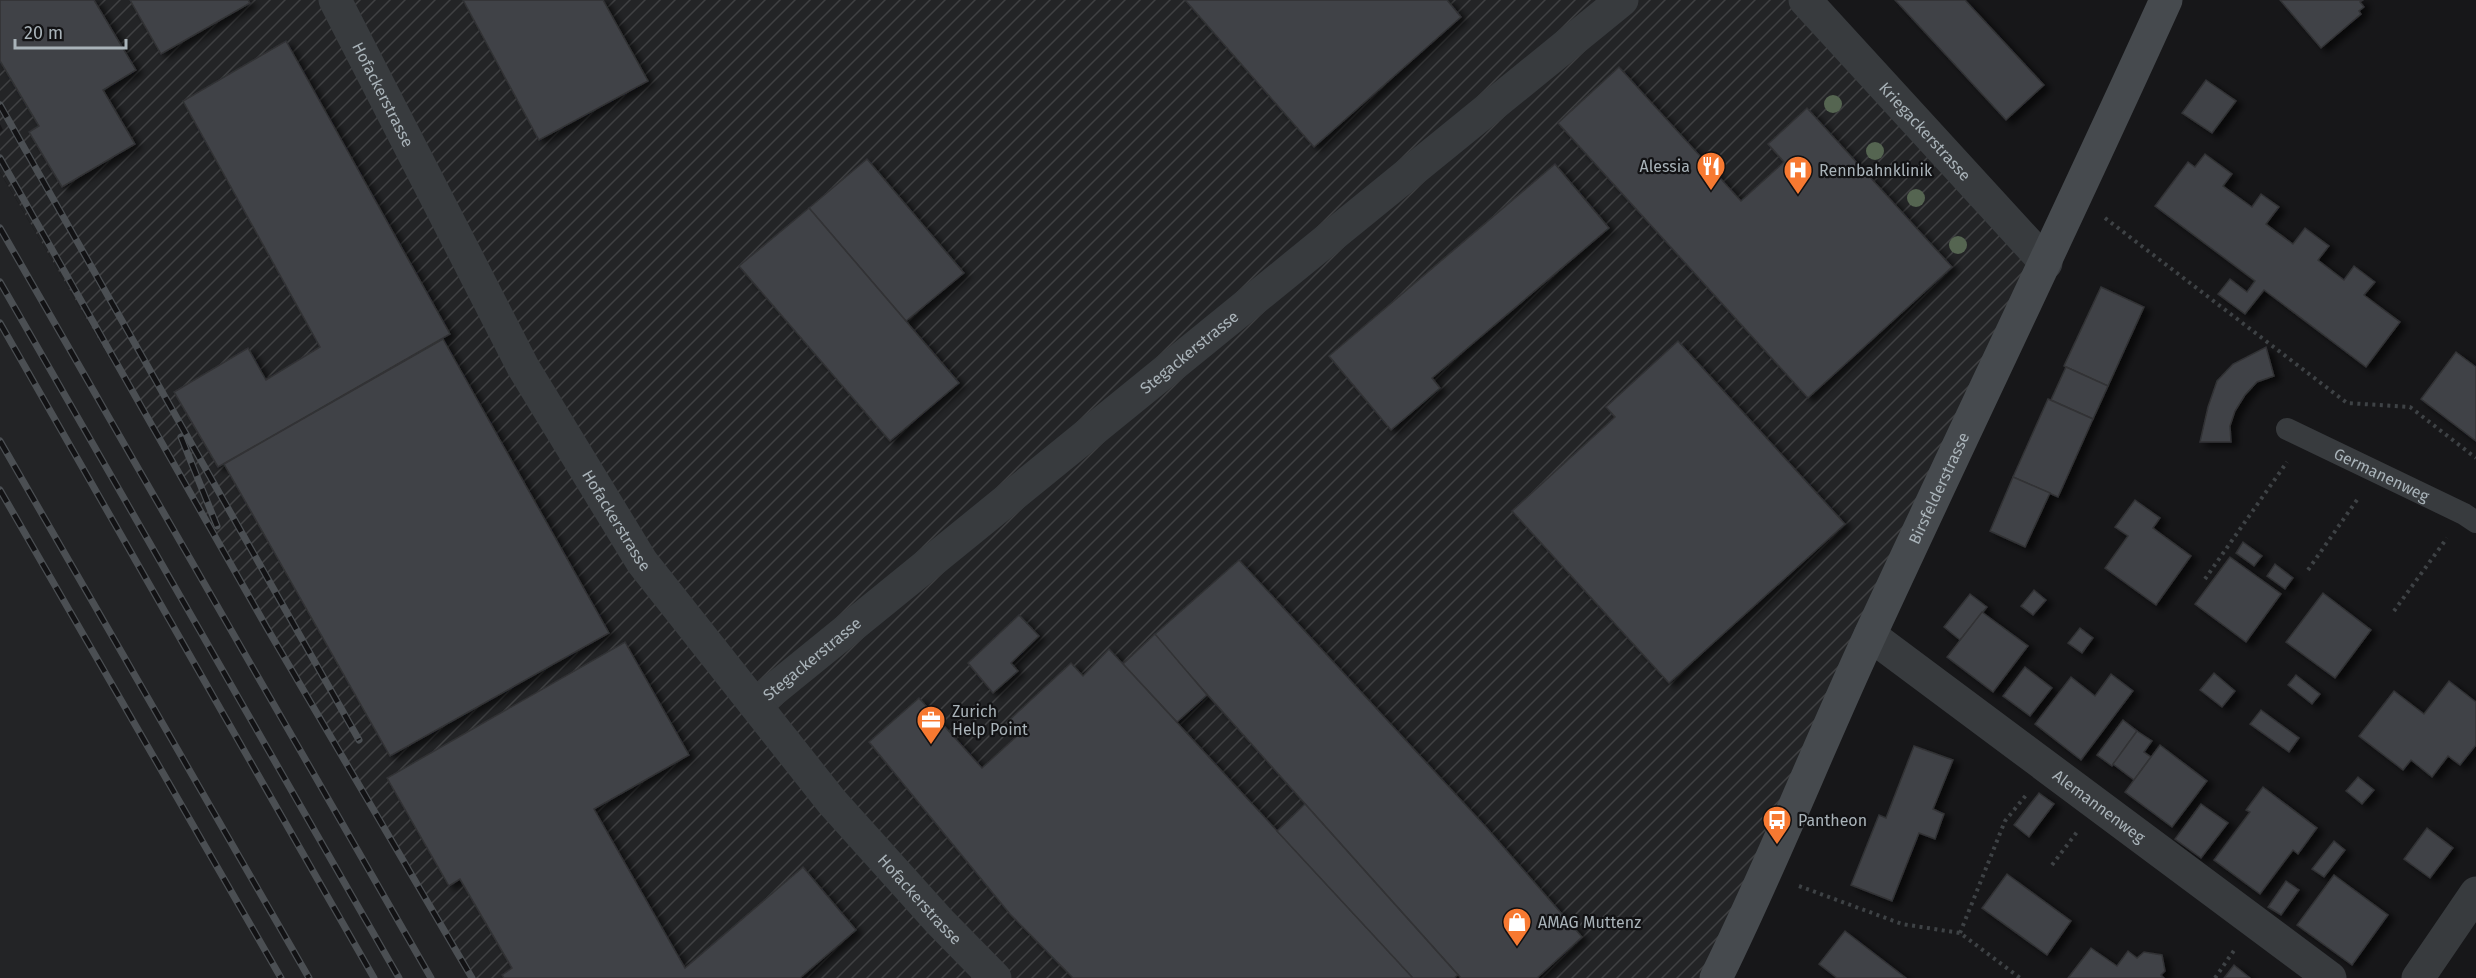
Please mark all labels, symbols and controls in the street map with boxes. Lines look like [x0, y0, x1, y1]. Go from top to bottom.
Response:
scale bar [15, 12, 126, 50]
text: 20 m [24, 22, 63, 44]
street label: Hofackerstrasse [349, 39, 418, 150]
street label: Kriegackerstrasse [1875, 78, 1975, 184]
restaurant icon: Alessia [1695, 150, 1727, 192]
hospital icon: Rennbahnklinik [1782, 154, 1814, 196]
place label: Alessia [1640, 157, 1690, 176]
place label: Rennbahnklinik [1819, 161, 1933, 180]
street label: Stegackerstrasse [1136, 306, 1242, 398]
street label: Birsfelderstrasse [1904, 429, 1973, 547]
street label: Germanenweg [2331, 443, 2433, 506]
street label: Hofackerstrasse [578, 466, 655, 575]
street label: Stegackerstrasse [759, 613, 865, 704]
place label: Zurich Help Point [952, 702, 1028, 739]
office icon: Zurich Help Point [915, 704, 947, 746]
street label: Alemannenweg [2049, 765, 2150, 847]
bus stop icon: Pantheon [1761, 804, 1793, 846]
place label: Pantheon [1798, 811, 1867, 830]
street label: Hofackerstrasse [874, 850, 966, 948]
shop icon: AMAG Muttenz [1501, 906, 1533, 948]
place label: AMAG Muttenz [1538, 913, 1641, 932]

